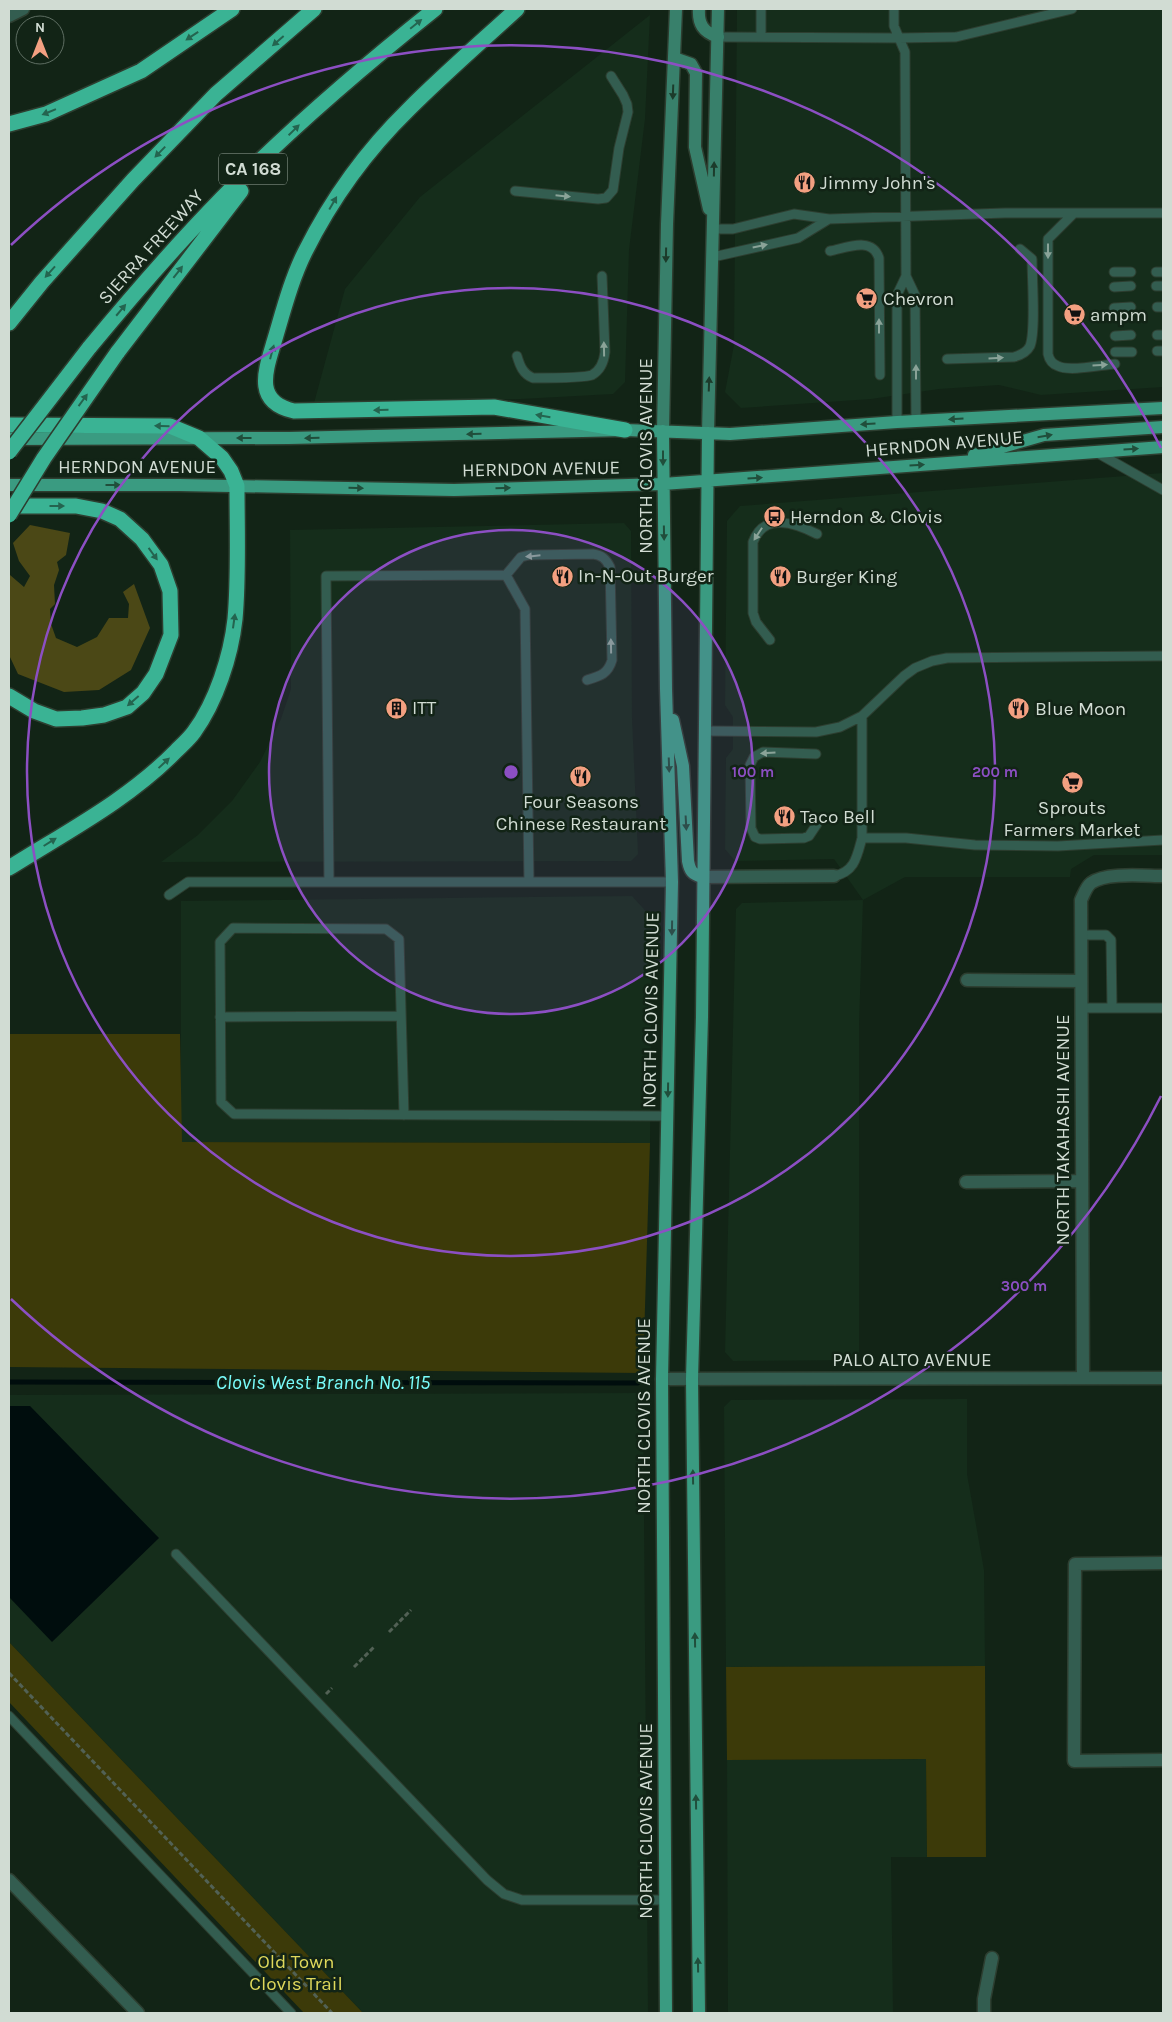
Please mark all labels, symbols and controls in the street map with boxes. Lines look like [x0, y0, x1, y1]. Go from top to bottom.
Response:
north arrow [15, 15, 65, 65]
one-way arrow [410, 18, 423, 29]
text: N [35, 19, 45, 36]
one-way arrow [185, 31, 199, 41]
one-way arrow [271, 35, 284, 46]
one-way arrow [668, 85, 676, 101]
one-way arrow [41, 108, 56, 116]
one-way arrow [287, 124, 299, 136]
one-way arrow [154, 146, 166, 158]
road number: CA 168 [219, 153, 287, 184]
one-way arrow [711, 161, 719, 177]
restaurant icon: Jimmy John's [792, 171, 816, 195]
place label: Jimmy John's [820, 172, 936, 194]
street label: SIERRA FREEWAY [94, 185, 209, 309]
one-way arrow [556, 192, 572, 200]
one-way arrow [329, 195, 337, 210]
one-way arrow [753, 242, 769, 250]
one-way arrow [1044, 243, 1052, 259]
one-way arrow [662, 247, 670, 263]
one-way arrow [173, 265, 183, 279]
one-way arrow [44, 266, 56, 278]
supermarket icon: Chevron [855, 287, 879, 311]
place label: Chevron [883, 288, 954, 310]
supermarket icon: ampm [1062, 303, 1086, 327]
one-way arrow [115, 304, 126, 317]
place label: ampm [1090, 304, 1147, 326]
one-way arrow [875, 318, 883, 334]
one-way arrow [600, 341, 608, 357]
one-way arrow [268, 345, 276, 360]
one-way arrow [988, 354, 1004, 362]
street label: NORTH CLOVIS AVENUE [635, 358, 657, 554]
one-way arrow [1093, 361, 1109, 369]
one-way arrow [912, 364, 920, 380]
one-way arrow [705, 376, 713, 392]
one-way arrow [78, 394, 88, 407]
one-way arrow [373, 406, 389, 414]
one-way arrow [534, 411, 550, 419]
one-way arrow [948, 415, 964, 423]
one-way arrow [859, 420, 875, 428]
one-way arrow [154, 422, 170, 430]
street label: HERNDON AVENUE [864, 426, 1024, 462]
one-way arrow [466, 430, 482, 438]
one-way arrow [1037, 431, 1053, 439]
one-way arrow [236, 434, 252, 442]
one-way arrow [304, 434, 320, 442]
one-way arrow [1123, 444, 1139, 452]
one-way arrow [659, 450, 667, 466]
street label: HERNDON AVENUE [58, 456, 216, 478]
street label: HERNDON AVENUE [462, 457, 620, 481]
one-way arrow [909, 461, 925, 469]
one-way arrow [747, 473, 763, 481]
one-way arrow [105, 481, 121, 489]
one-way arrow [348, 484, 364, 492]
one-way arrow [495, 484, 511, 492]
one-way arrow [50, 502, 66, 510]
bus stop icon: Herndon & Clovis [762, 505, 786, 529]
place label: Herndon & Clovis [790, 506, 943, 528]
one-way arrow [660, 525, 668, 541]
one-way arrow [753, 528, 763, 541]
one-way arrow [148, 547, 158, 561]
one-way arrow [524, 552, 540, 560]
restaurant icon: In-N-Out Burger [550, 564, 574, 588]
place label: In-N-Out Burger [578, 565, 714, 587]
restaurant icon: Burger King [768, 565, 792, 589]
place label: Burger King [796, 566, 897, 588]
one-way arrow [230, 613, 238, 629]
one-way arrow [607, 638, 615, 654]
one-way arrow [127, 696, 140, 707]
building icon: ITT [384, 696, 408, 720]
place label: ITT [412, 697, 437, 719]
restaurant icon: Blue Moon [1007, 697, 1031, 721]
place label: Blue Moon [1035, 698, 1126, 720]
one-way arrow [760, 750, 776, 758]
one-way arrow [158, 757, 170, 769]
one-way arrow [665, 758, 673, 774]
centre of rings [502, 763, 520, 781]
text: 100 m [732, 763, 774, 781]
text: 200 m [972, 763, 1018, 781]
restaurant icon: Four Seasons Chinese Restaurant [569, 764, 593, 788]
supermarket icon: Sprouts Farmers Market [1060, 770, 1084, 794]
place label: Four Seasons Chinese Restaurant [496, 791, 666, 835]
place label: Sprouts Farmers Market [1004, 797, 1140, 841]
restaurant icon: Taco Bell [772, 805, 796, 829]
place label: Taco Bell [800, 806, 875, 828]
one-way arrow [682, 815, 690, 831]
one-way arrow [43, 838, 57, 847]
street label: NORTH CLOVIS AVENUE [638, 912, 664, 1108]
one-way arrow [667, 920, 675, 936]
street label: NORTH TAKAHASHI AVENUE [1052, 1014, 1074, 1246]
one-way arrow [664, 1083, 672, 1099]
text: 300 m [1001, 1277, 1047, 1295]
street label: NORTH CLOVIS AVENUE [633, 1318, 655, 1514]
street label: PALO ALTO AVENUE [832, 1349, 992, 1371]
water label: Clovis West Branch No. 115 [216, 1371, 430, 1394]
one-way arrow [689, 1469, 697, 1485]
one-way arrow [691, 1631, 699, 1647]
street label: NORTH CLOVIS AVENUE [635, 1723, 657, 1919]
one-way arrow [692, 1794, 700, 1810]
park label: Old Town Clovis Trail [249, 1951, 343, 1995]
one-way arrow [694, 1956, 702, 1972]

